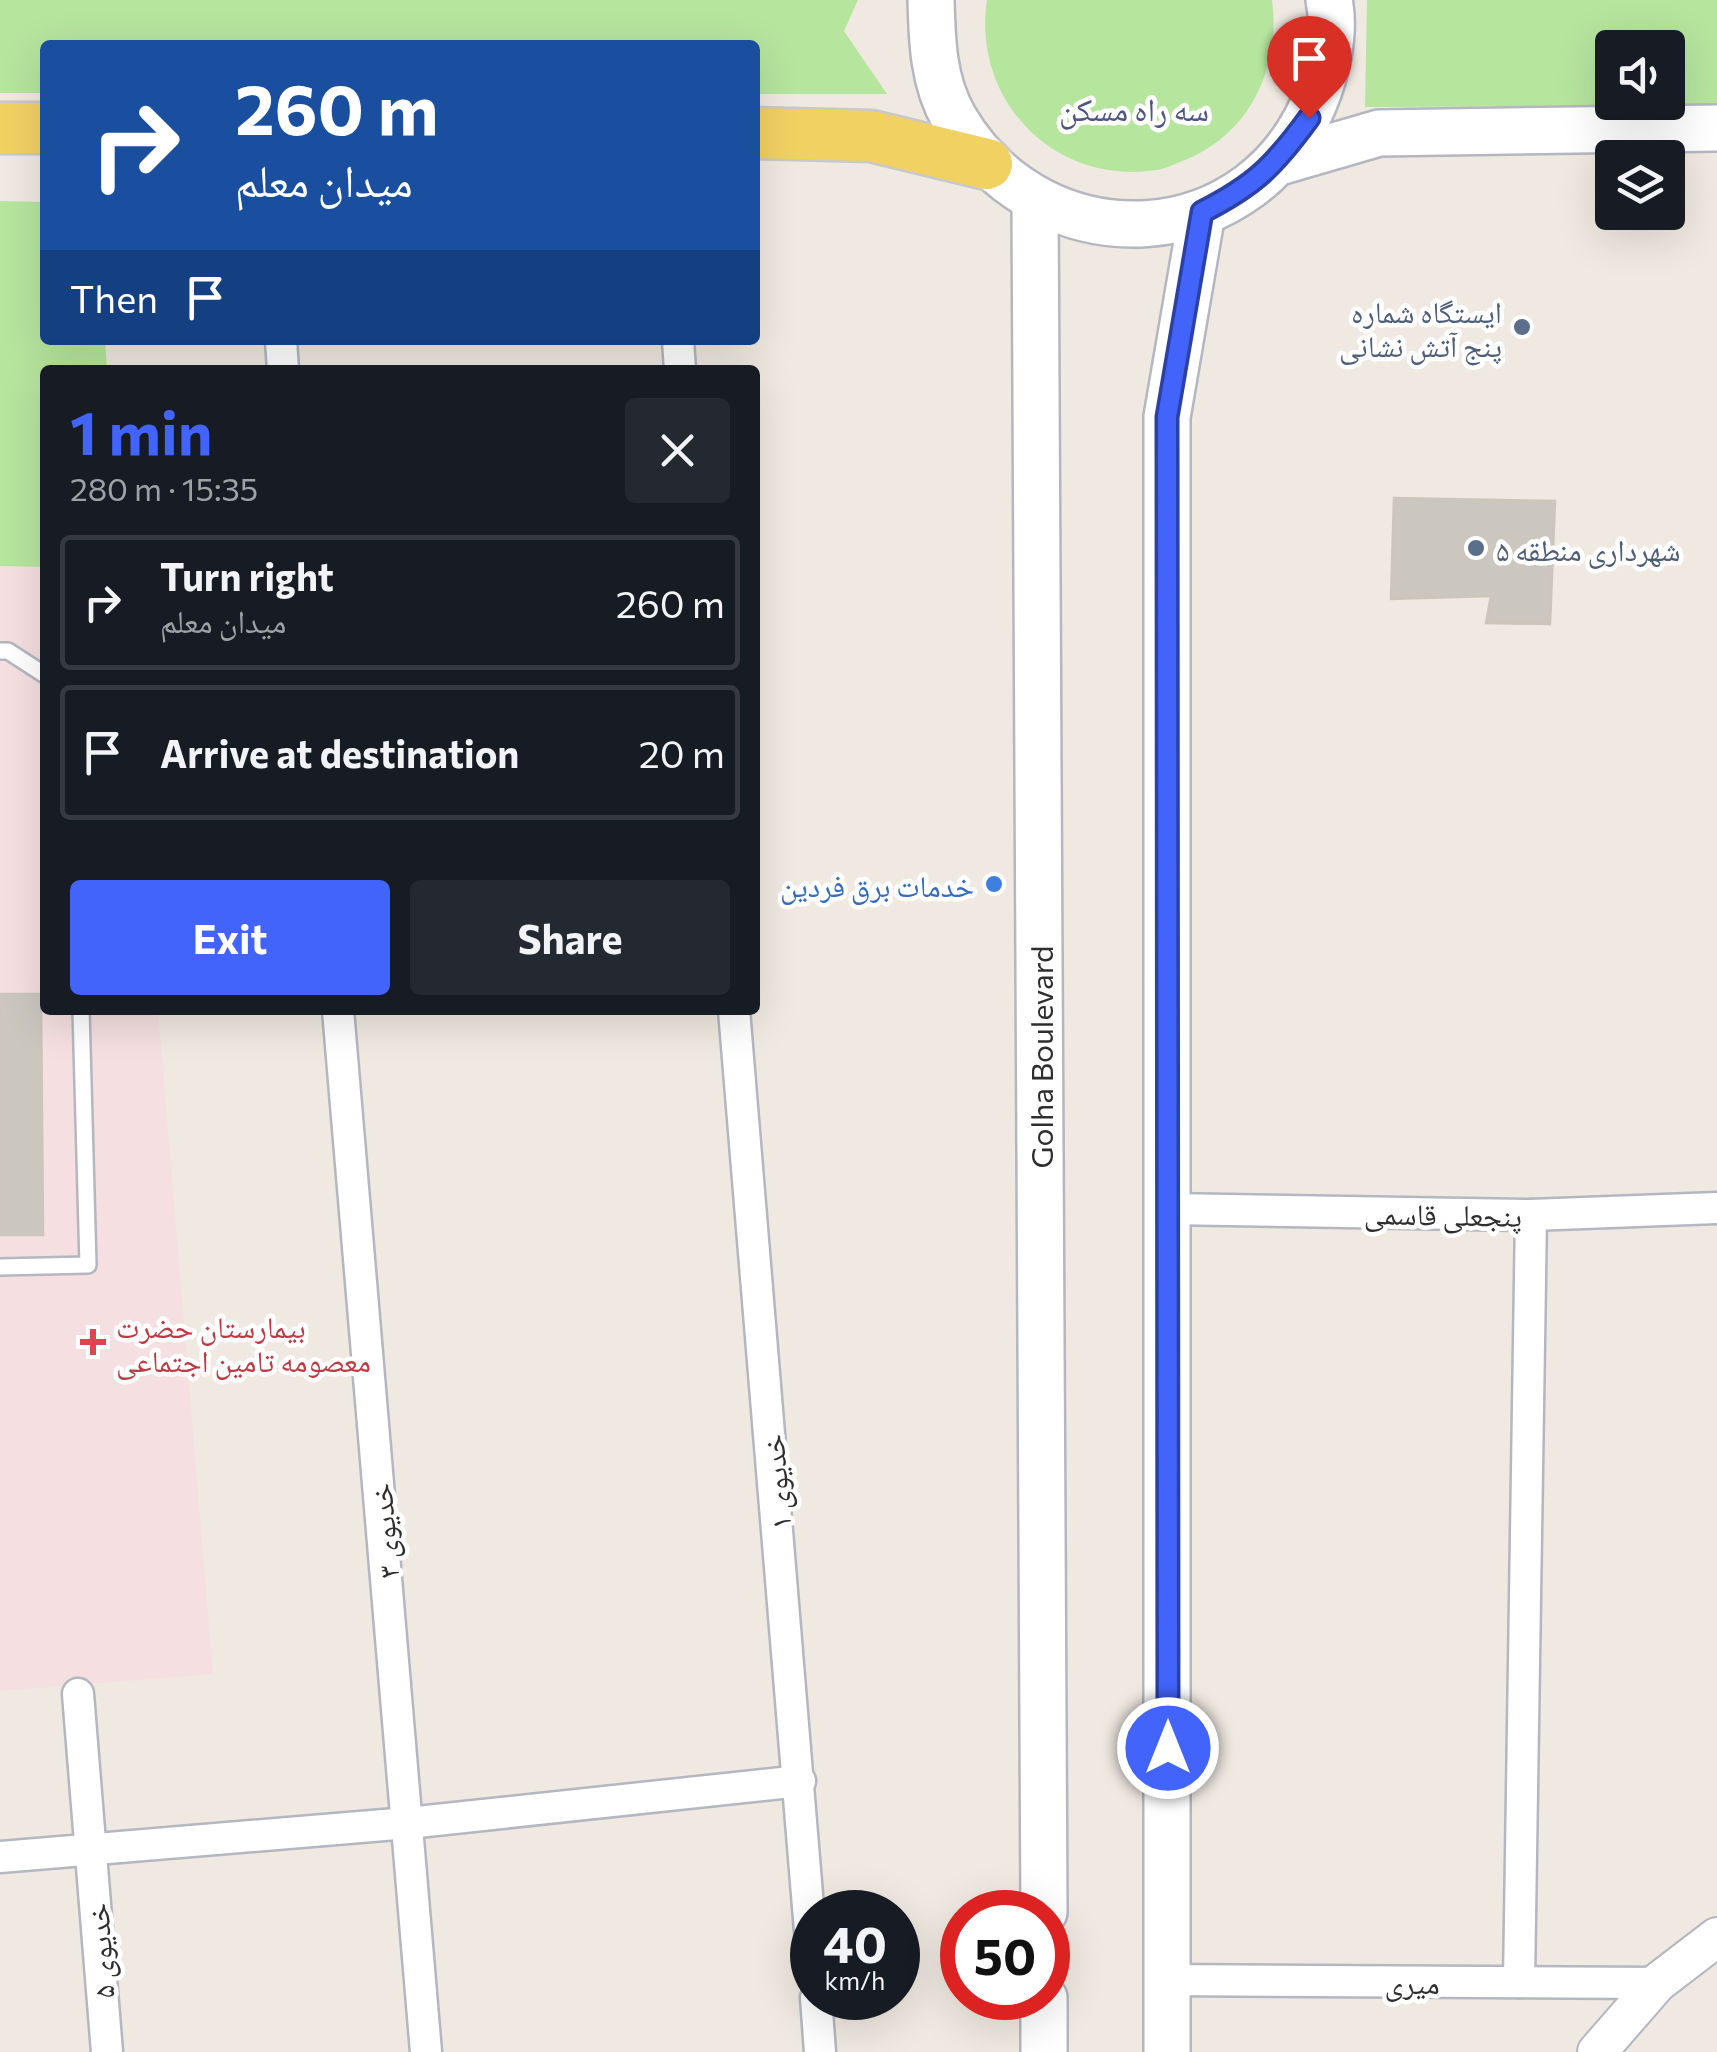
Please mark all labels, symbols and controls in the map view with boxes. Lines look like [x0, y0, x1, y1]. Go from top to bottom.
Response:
pin [1267, 16, 1352, 119]
map controls [1595, 30, 1685, 230]
button: sound [1595, 30, 1685, 120]
icon: arrive [1282, 31, 1337, 86]
text: 260 m [235, 64, 439, 149]
icon: right [70, 80, 200, 210]
district label: سه راه مسکن [1059, 88, 1209, 130]
button: layers [1595, 140, 1685, 230]
text: میدان معلم [235, 151, 413, 206]
icon: arrive [178, 270, 233, 325]
text: Then [70, 274, 158, 321]
place label: ایستگاه شماره پنج آتش نشانی [1339, 292, 1502, 366]
marker: ایستگاه شماره پنج آتش نشانی [1511, 316, 1533, 338]
text: 1 min [70, 394, 212, 467]
button: close [625, 398, 730, 503]
text: 280 m · 15:35 [70, 468, 258, 508]
place label: شهرداری منطقه ۵ [1496, 530, 1680, 569]
marker: شهرداری منطقه ۵ [1465, 537, 1487, 559]
text: Turn right [160, 552, 334, 599]
icon: right [75, 575, 130, 630]
text: 260 m [616, 579, 725, 626]
text: میدان معلم [160, 600, 286, 640]
icon: arrive [75, 725, 130, 780]
text: Arrive at destination [160, 729, 519, 776]
text: 20 m [639, 729, 725, 776]
place label: خدمات برق فردین [780, 866, 974, 905]
marker: خدمات برق فردین [983, 873, 1005, 895]
button: Exit [70, 880, 390, 995]
button: Share [410, 880, 730, 995]
street label: Golha Boulevard [1022, 946, 1059, 1168]
street label: پنجعلی قاسمی [1364, 1193, 1522, 1235]
place label: بیمارستان حضرت معصومه تامین اجتماعی [116, 1307, 371, 1380]
marker: بیمارستان حضرت معصومه تامین اجتماعی [80, 1329, 106, 1355]
street label: خدیوی ۱ [752, 1433, 800, 1531]
street label: خدیوی ۳ [360, 1482, 408, 1580]
position arrow [1116, 1696, 1220, 1800]
speed limit sign: 50 [940, 1890, 1070, 2020]
street label: خدیوی ۵ [77, 1902, 123, 2000]
text: 40 [823, 1912, 887, 1973]
street label: میری [1384, 1963, 1440, 2002]
text: km/h [825, 1965, 885, 1995]

